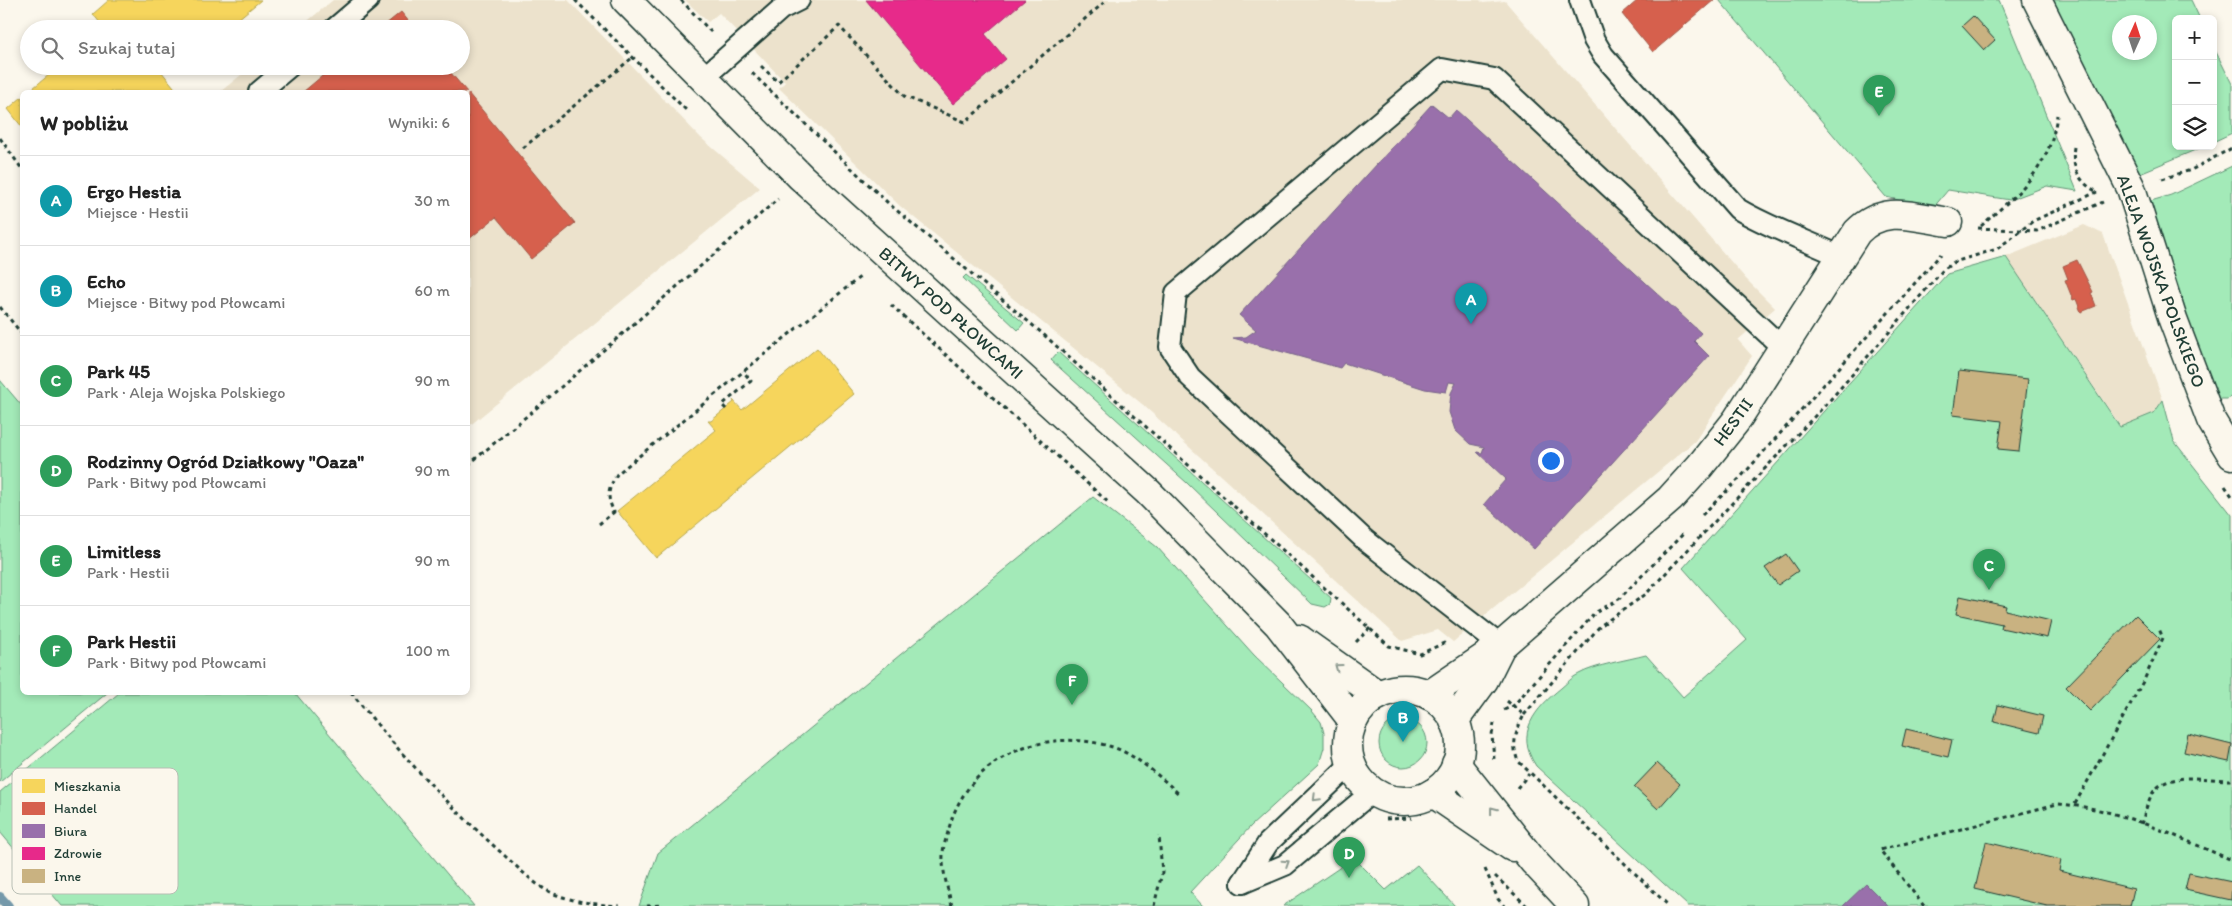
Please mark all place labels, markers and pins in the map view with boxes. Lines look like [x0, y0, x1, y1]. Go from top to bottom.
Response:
pin: E [1863, 75, 1895, 116]
pin: A [1455, 283, 1487, 324]
pin: C [1973, 549, 2005, 590]
pin: F [1056, 664, 1088, 705]
pin: B [1387, 701, 1419, 742]
pin: D [1333, 837, 1365, 878]

